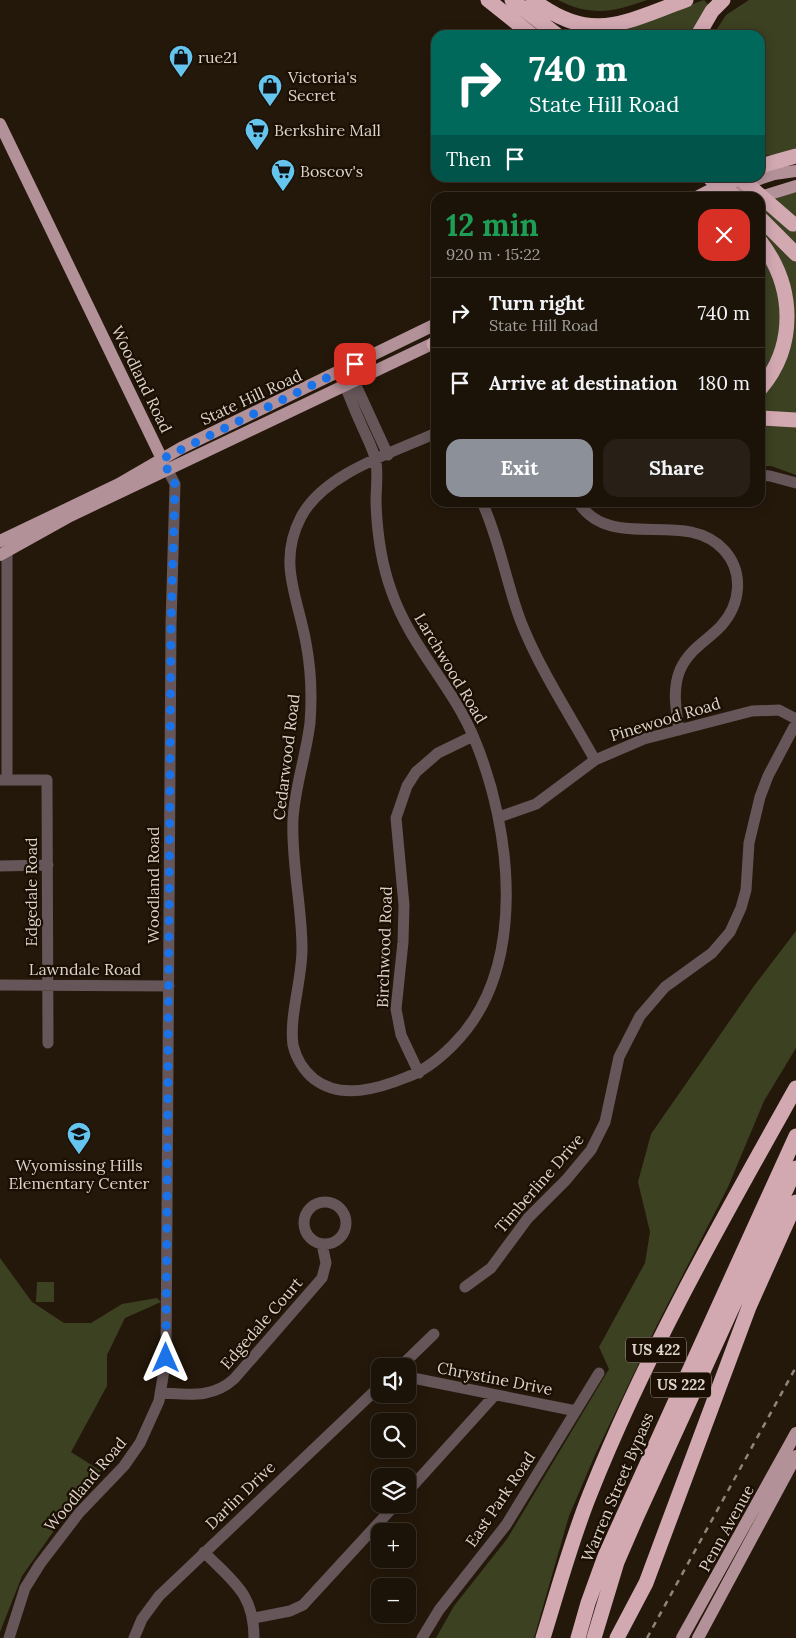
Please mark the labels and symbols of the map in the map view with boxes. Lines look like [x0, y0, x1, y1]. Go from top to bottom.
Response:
shop icon: rue21 [168, 44, 194, 78]
place label: rue21 [198, 47, 238, 67]
place label: Victoria's Secret [287, 67, 357, 105]
shop icon: Victoria's Secret [257, 73, 283, 107]
supermarket icon: Berkshire Mall [244, 117, 270, 151]
place label: Berkshire Mall [274, 120, 381, 140]
supermarket icon: Boscov's [270, 158, 296, 192]
place label: Boscov's [300, 161, 363, 181]
street label: Woodland Road [107, 322, 177, 436]
pin [334, 343, 376, 385]
street label: State Hill Road [197, 365, 305, 429]
street label: Larchwood Road [410, 609, 492, 727]
street label: Cedarwood Road [268, 692, 304, 821]
street label: Pinewood Road [607, 693, 723, 745]
street label: Woodland Road [143, 826, 163, 943]
street label: Edgedale Road [21, 837, 41, 947]
street label: Birchwood Road [372, 886, 396, 1008]
street label: Lawndale Road [29, 959, 142, 979]
school or university icon: Wyomissing Hills Elementary Center [66, 1121, 92, 1155]
street label: Timberline Drive [490, 1129, 588, 1237]
place label: Wyomissing Hills Elementary Center [8, 1155, 150, 1193]
street label: Edgedale Court [216, 1272, 307, 1373]
position arrow [139, 1331, 191, 1383]
road number: US 422 [626, 1338, 686, 1362]
street label: Chrystine Drive [436, 1357, 555, 1399]
road number: US 222 [651, 1372, 711, 1398]
street label: Warren Street Bypass [576, 1409, 658, 1565]
street label: Woodland Road [40, 1433, 130, 1535]
street label: East Park Road [461, 1447, 539, 1550]
street label: Darlin Drive [201, 1456, 279, 1533]
street label: Penn Avenue [694, 1481, 758, 1575]

